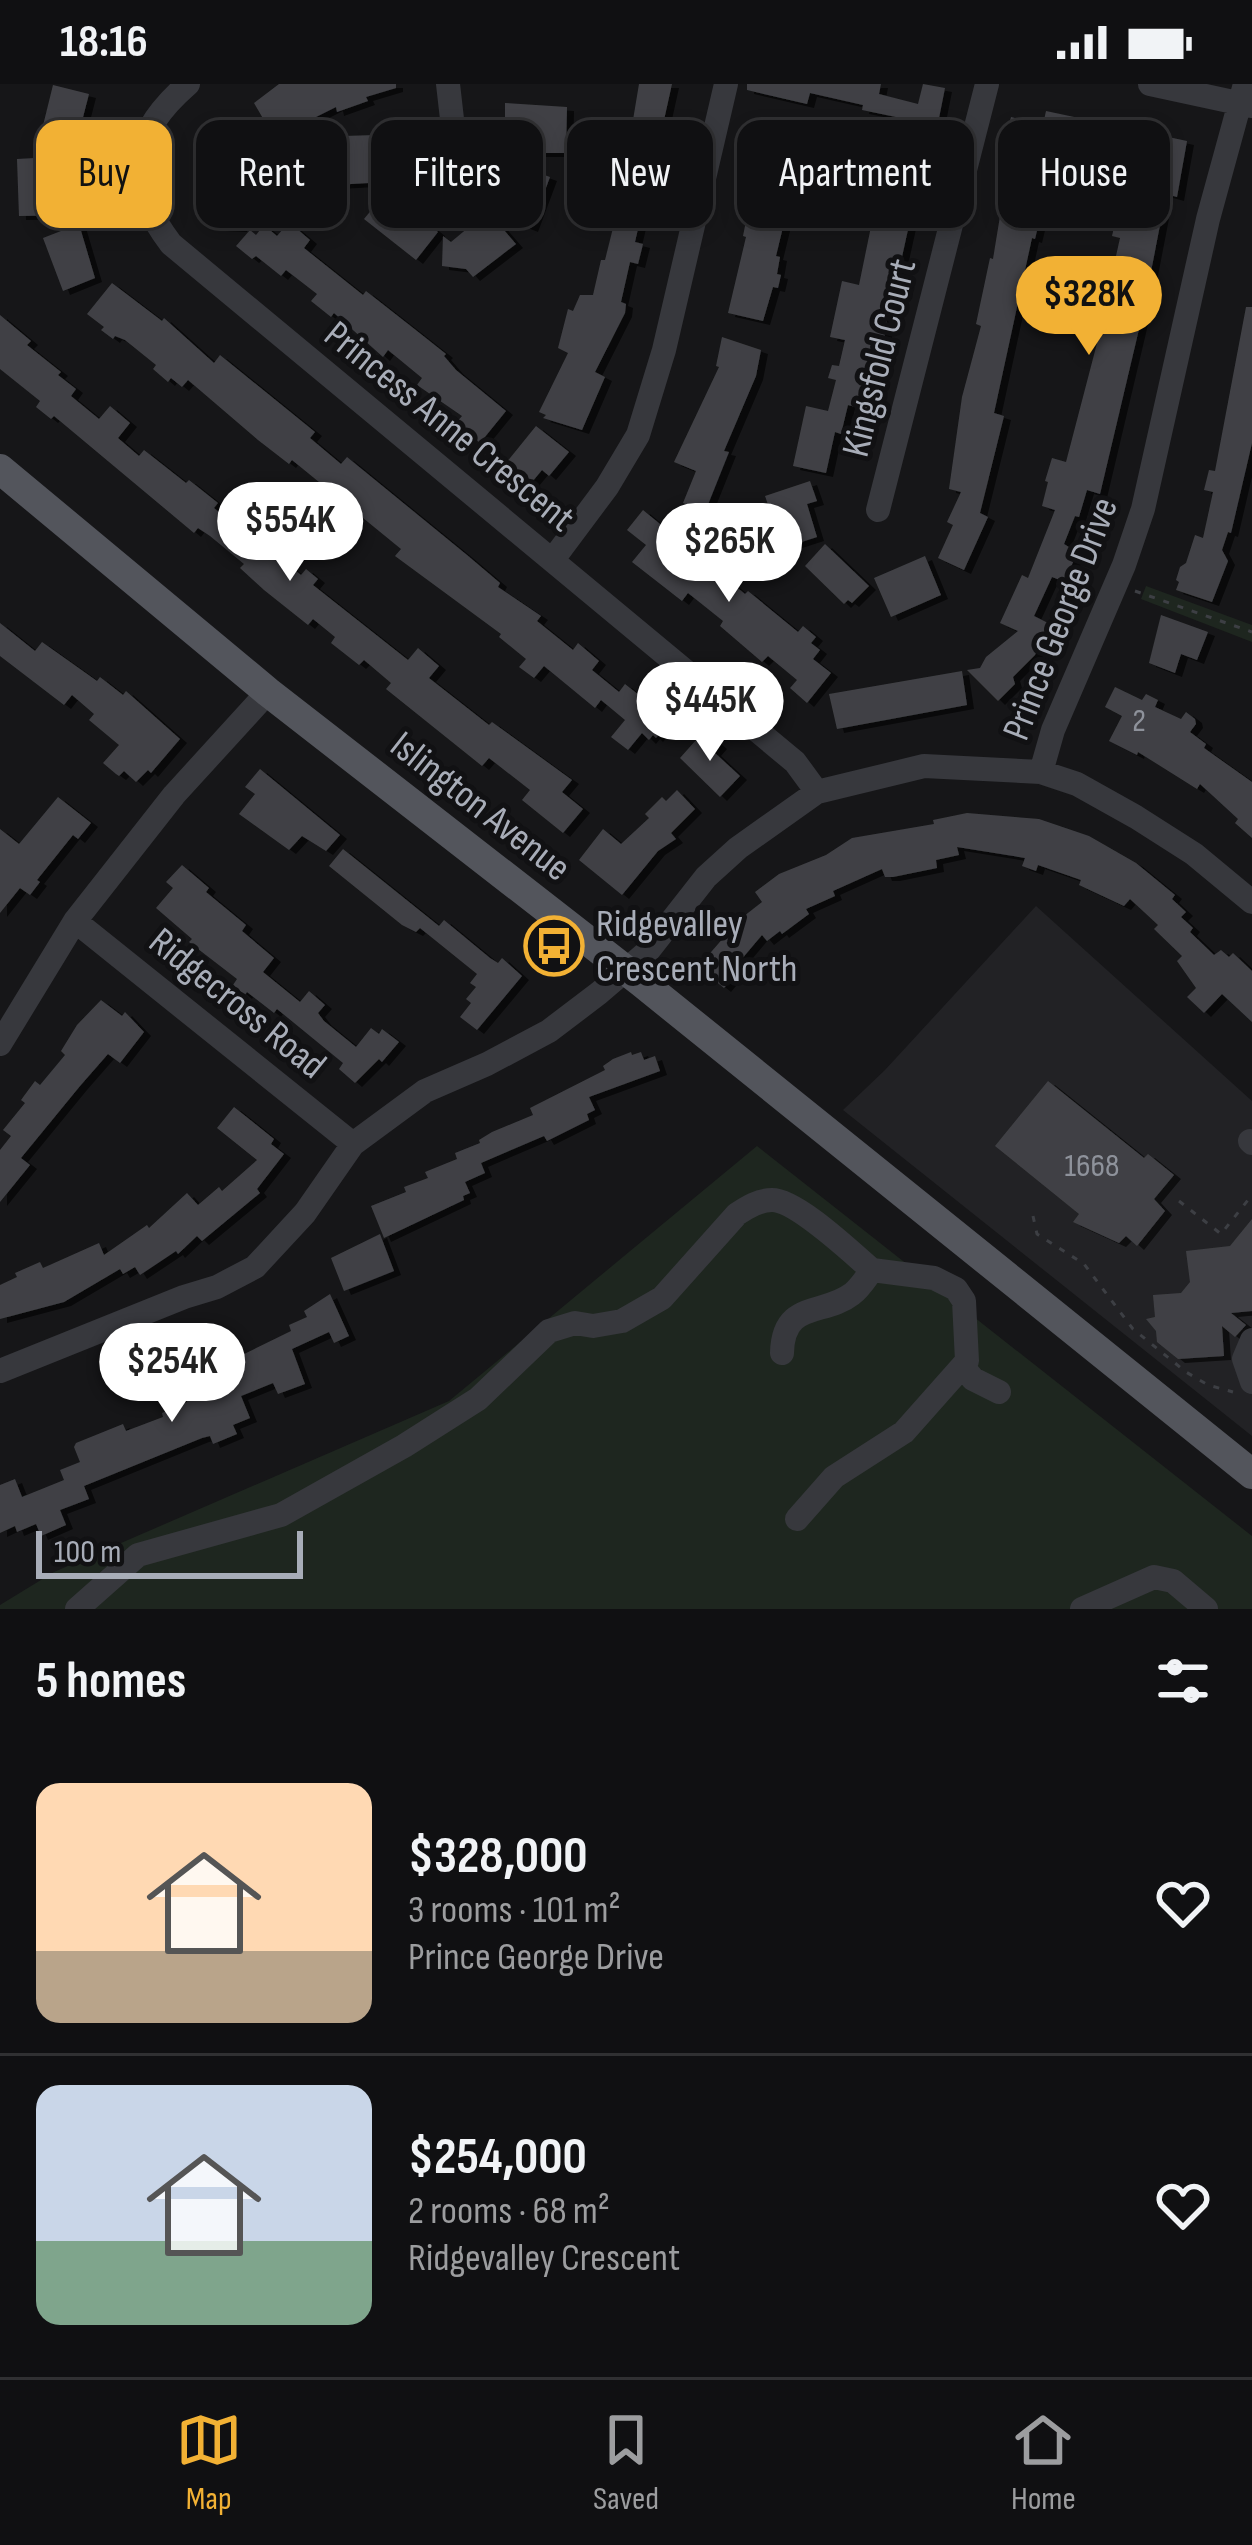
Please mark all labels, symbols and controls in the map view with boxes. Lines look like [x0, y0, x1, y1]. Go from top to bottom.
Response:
text: 18:16 [60, 15, 148, 70]
chip: Buy [36, 120, 172, 228]
chip: Rent [196, 120, 347, 228]
chip: Filters [371, 120, 543, 228]
chip: New [567, 120, 713, 228]
chip: Apartment [737, 120, 974, 228]
chip: House [998, 120, 1170, 228]
street label: Kingsfold Court [833, 254, 927, 462]
pin: $328K [1005, 256, 1173, 358]
text: $328K [1043, 271, 1135, 318]
street label: Princess Anne Crescent [314, 312, 584, 542]
pin: $554K [206, 482, 374, 584]
street label: Prince George Drive [993, 491, 1129, 747]
text: $554K [244, 497, 336, 544]
pin: $265K [645, 503, 813, 605]
text: $265K [683, 518, 775, 565]
pin: $445K [626, 662, 794, 764]
text: $445K [664, 677, 756, 724]
house number: 2 [1132, 701, 1146, 741]
street label: Islington Avenue [381, 722, 579, 892]
place label: Ridgevalley Crescent North [596, 901, 798, 993]
bus stop icon: Ridgevalley Crescent North [523, 915, 585, 977]
street label: Ridgecross Road [139, 919, 335, 1089]
house number: 1668 [1065, 1146, 1119, 1186]
pin: $254K [88, 1323, 256, 1425]
text: $254K [126, 1338, 218, 1385]
scale bar [36, 1525, 303, 1578]
text: 100 m [54, 1532, 121, 1572]
icon: filters [1150, 1648, 1216, 1714]
text: 5 homes [36, 1651, 186, 1712]
text: $328,000 [408, 1826, 588, 1887]
icon: home [132, 1831, 276, 1975]
icon: heart [1150, 1870, 1216, 1936]
text: 3 rooms · 101 m² [408, 1887, 621, 1934]
text: Prince George Drive [408, 1934, 664, 1981]
text: $254,000 [408, 2127, 587, 2188]
icon: home [132, 2133, 276, 2277]
icon: heart [1150, 2172, 1216, 2238]
text: 2 rooms · 68 m² [408, 2188, 610, 2235]
text: Ridgevalley Crescent [408, 2235, 680, 2282]
tab: Map [176, 2407, 242, 2519]
tab: Saved [593, 2407, 659, 2519]
tab: Home [1010, 2407, 1076, 2519]

